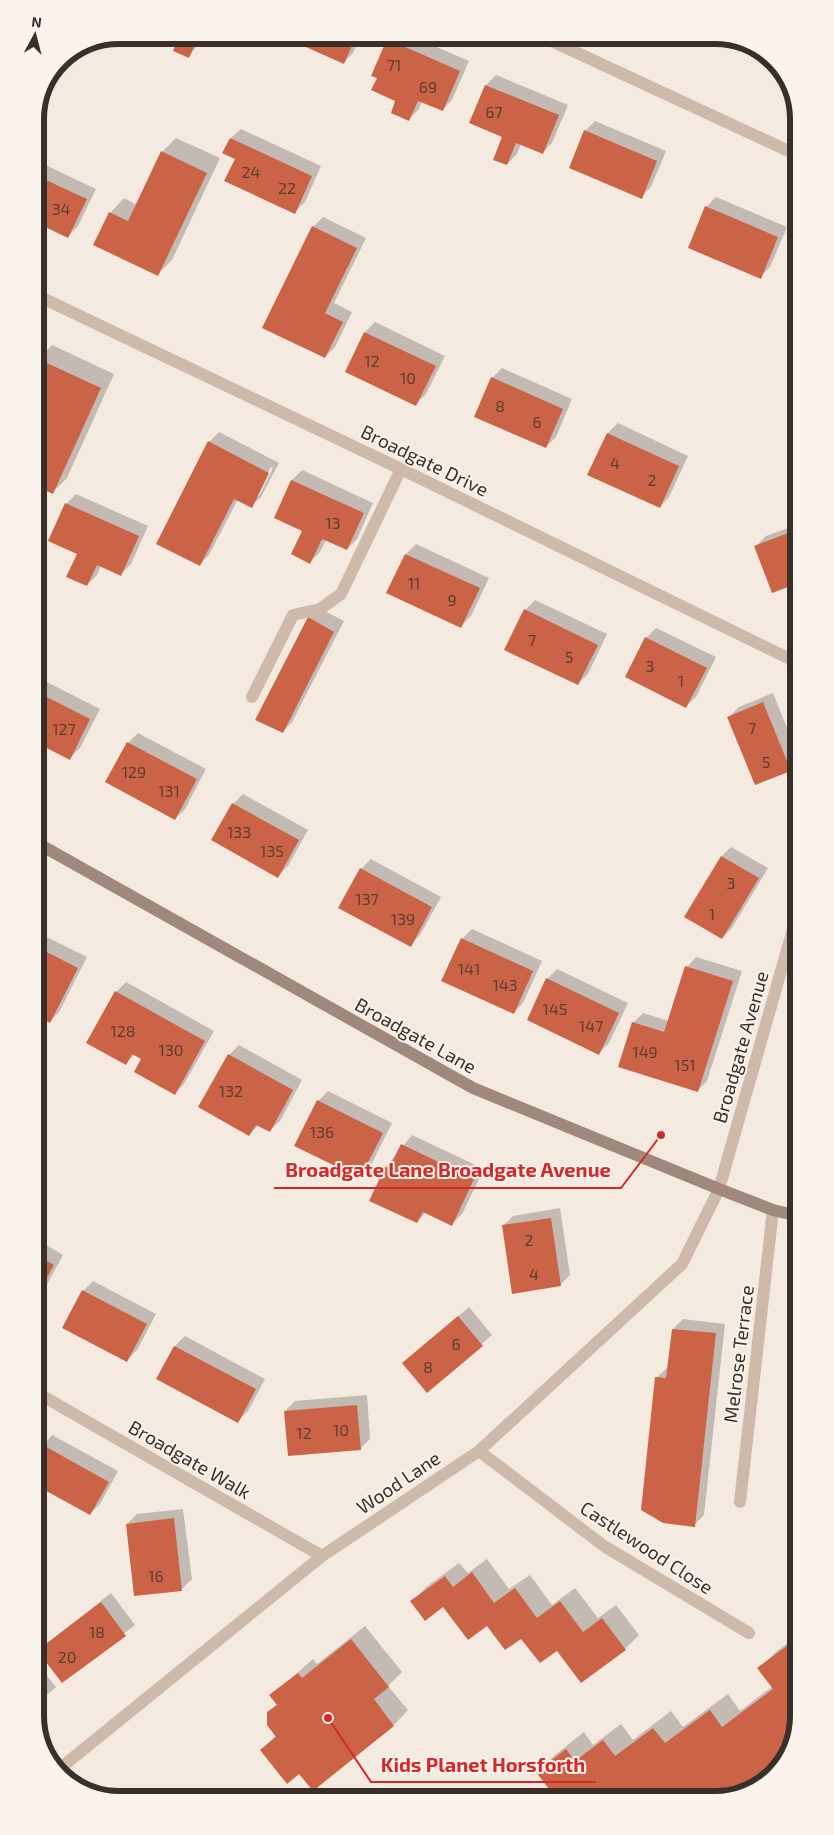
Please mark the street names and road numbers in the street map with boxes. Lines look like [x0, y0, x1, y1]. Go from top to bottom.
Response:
street label: Broadgate Drive [357, 419, 493, 501]
street label: Broadgate Avenue [707, 968, 773, 1126]
street label: Broadgate Lane [351, 992, 481, 1078]
street label: Melrose Terrace [718, 1284, 758, 1424]
street label: Broadgate Walk [125, 1415, 255, 1503]
street label: Wood Lane [352, 1446, 444, 1518]
street label: Castlewood Close [576, 1496, 718, 1598]

